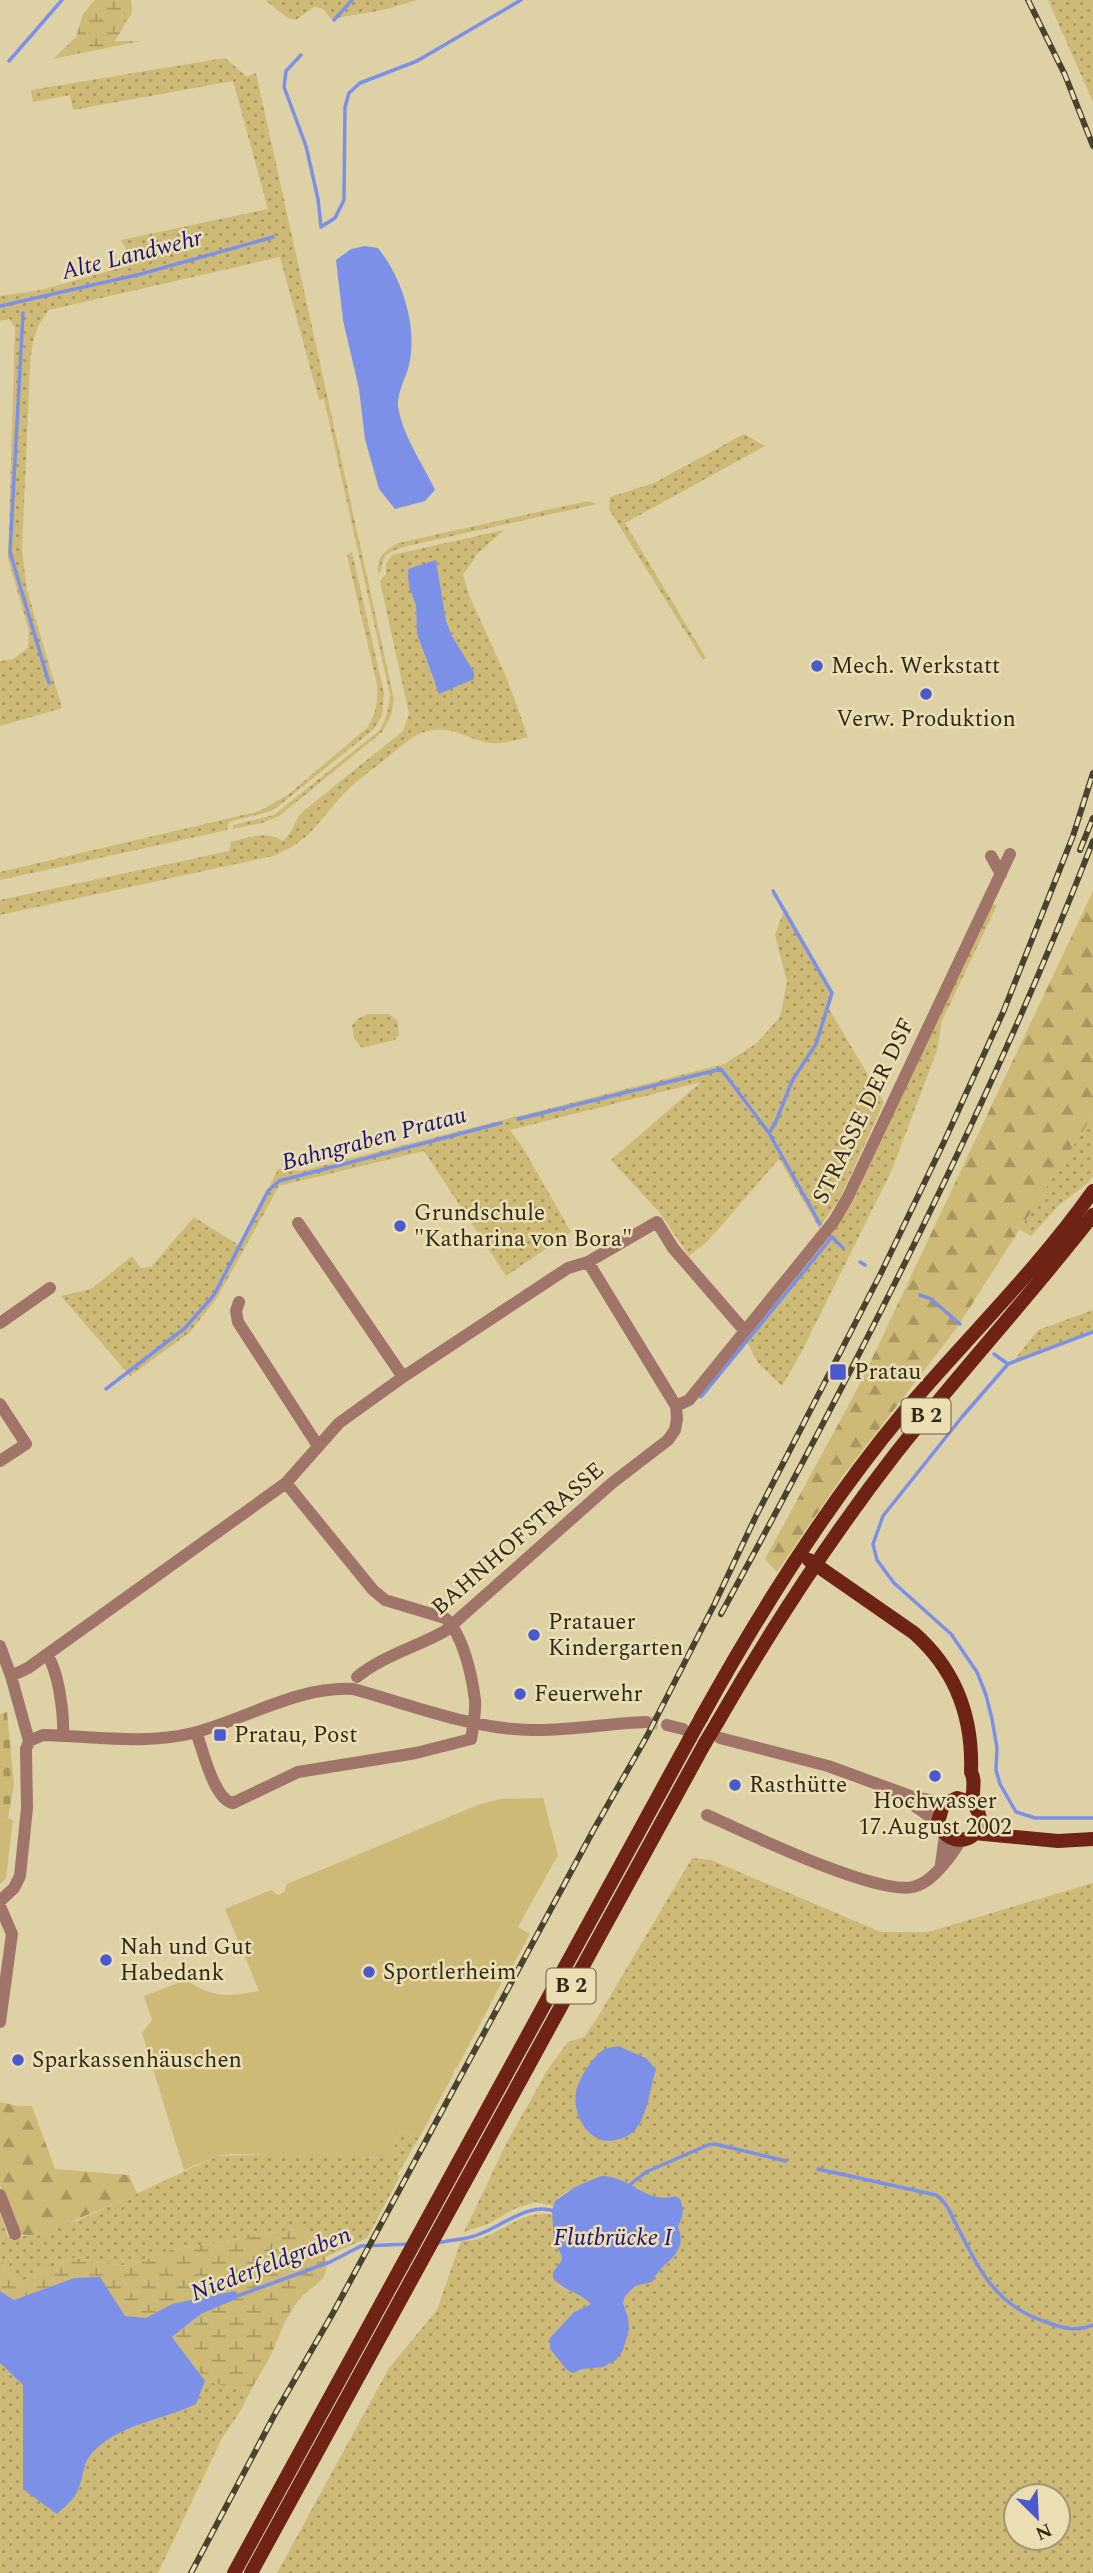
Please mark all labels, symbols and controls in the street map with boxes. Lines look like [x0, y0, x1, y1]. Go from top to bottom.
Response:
water label: Alte Landwehr [57, 220, 207, 290]
place label: Mech. Werkstatt [831, 649, 1000, 684]
marker: Mech. Werkstatt [809, 658, 825, 674]
marker: Verw. Produktion [918, 686, 934, 702]
place label: Verw. Produktion [836, 702, 1016, 737]
street label: STRASSE DER DSF [804, 1012, 924, 1210]
water label: Bahngraben Pratau [277, 1097, 471, 1181]
place label: Grundschule "Katharina von Bora" [414, 1196, 632, 1257]
marker: Grundschule "Katharina von Bora" [392, 1218, 408, 1234]
place label: Pratau [854, 1355, 921, 1390]
marker: Pratau [828, 1362, 848, 1382]
road number: B 2 [902, 1398, 950, 1434]
street label: BAHNHOFSTRASSE [424, 1454, 612, 1624]
place label: Pratauer Kindergarten [548, 1605, 683, 1666]
marker: Pratauer Kindergarten [526, 1627, 542, 1643]
place label: Feuerwehr [534, 1677, 643, 1712]
marker: Feuerwehr [512, 1686, 528, 1702]
place label: Pratau, Post [234, 1718, 357, 1753]
marker: Pratau, Post [212, 1727, 228, 1743]
place label: Rasthütte [749, 1768, 847, 1803]
marker: Hochwasser 17.August 2002 [927, 1768, 943, 1784]
marker: Rasthütte [727, 1777, 743, 1793]
place label: Hochwasser 17.August 2002 [858, 1784, 1012, 1845]
place label: Nah und Gut Habedank [120, 1930, 252, 1991]
marker: Nah und Gut Habedank [98, 1952, 114, 1968]
place label: Sportlerheim [383, 1955, 517, 1990]
marker: Sportlerheim [361, 1964, 377, 1980]
road number: B 2 [546, 1968, 596, 2004]
place label: Sparkassenhäuschen [32, 2043, 242, 2078]
marker: Sparkassenhäuschen [10, 2052, 26, 2068]
water label: Niederfeldgraben [185, 2217, 357, 2311]
water label: Flutbrücke I [553, 2220, 673, 2256]
north arrow [1002, 2482, 1072, 2552]
text: N [1030, 2515, 1056, 2548]

